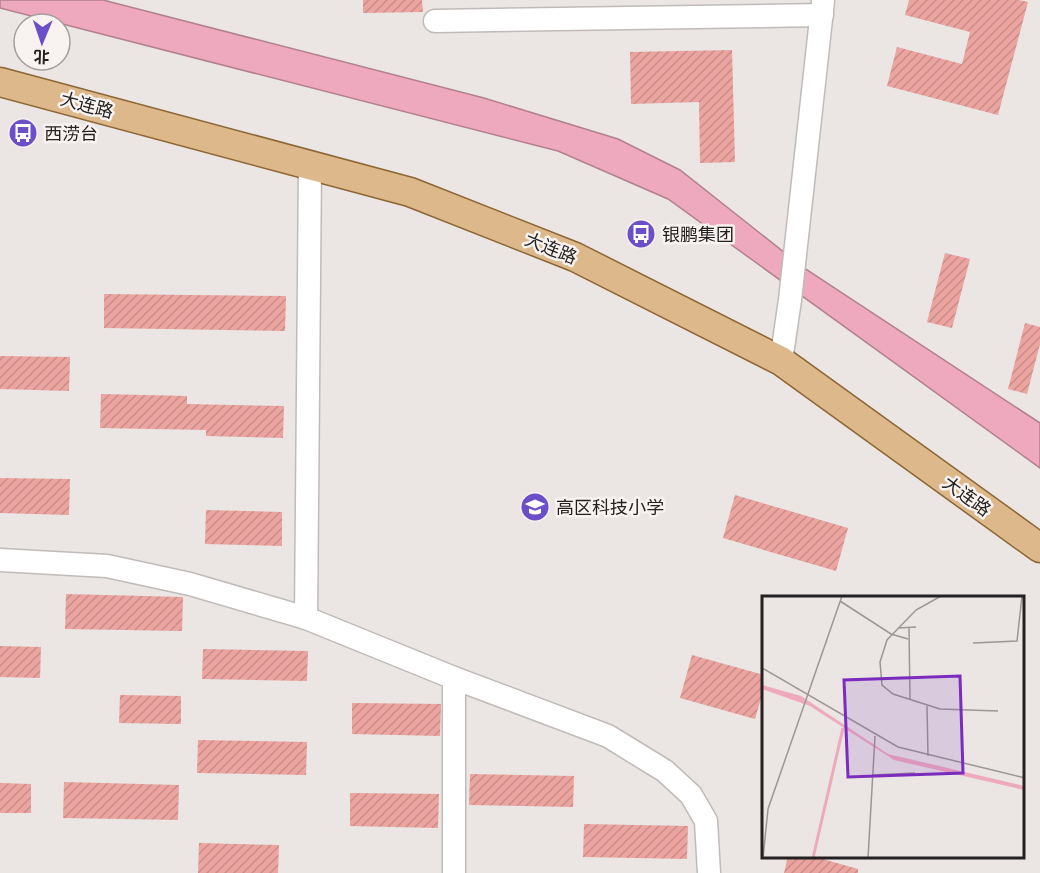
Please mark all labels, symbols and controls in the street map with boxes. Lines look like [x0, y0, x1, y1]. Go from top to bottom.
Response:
north arrow [12, 12, 72, 72]
text: 北 [33, 47, 50, 66]
street label: 大连路 [58, 88, 116, 122]
bus stop icon: 西涝台 [7, 117, 39, 149]
place label: 西涝台 [44, 123, 98, 144]
bus stop icon: 银鹏集团 [625, 218, 657, 250]
place label: 银鹏集团 [662, 224, 734, 245]
street label: 大连路 [522, 228, 580, 268]
street label: 大连路 [939, 472, 995, 520]
school or university icon: 高区科技小学 [519, 491, 551, 523]
place label: 高区科技小学 [556, 497, 664, 518]
inset map [762, 596, 1025, 858]

